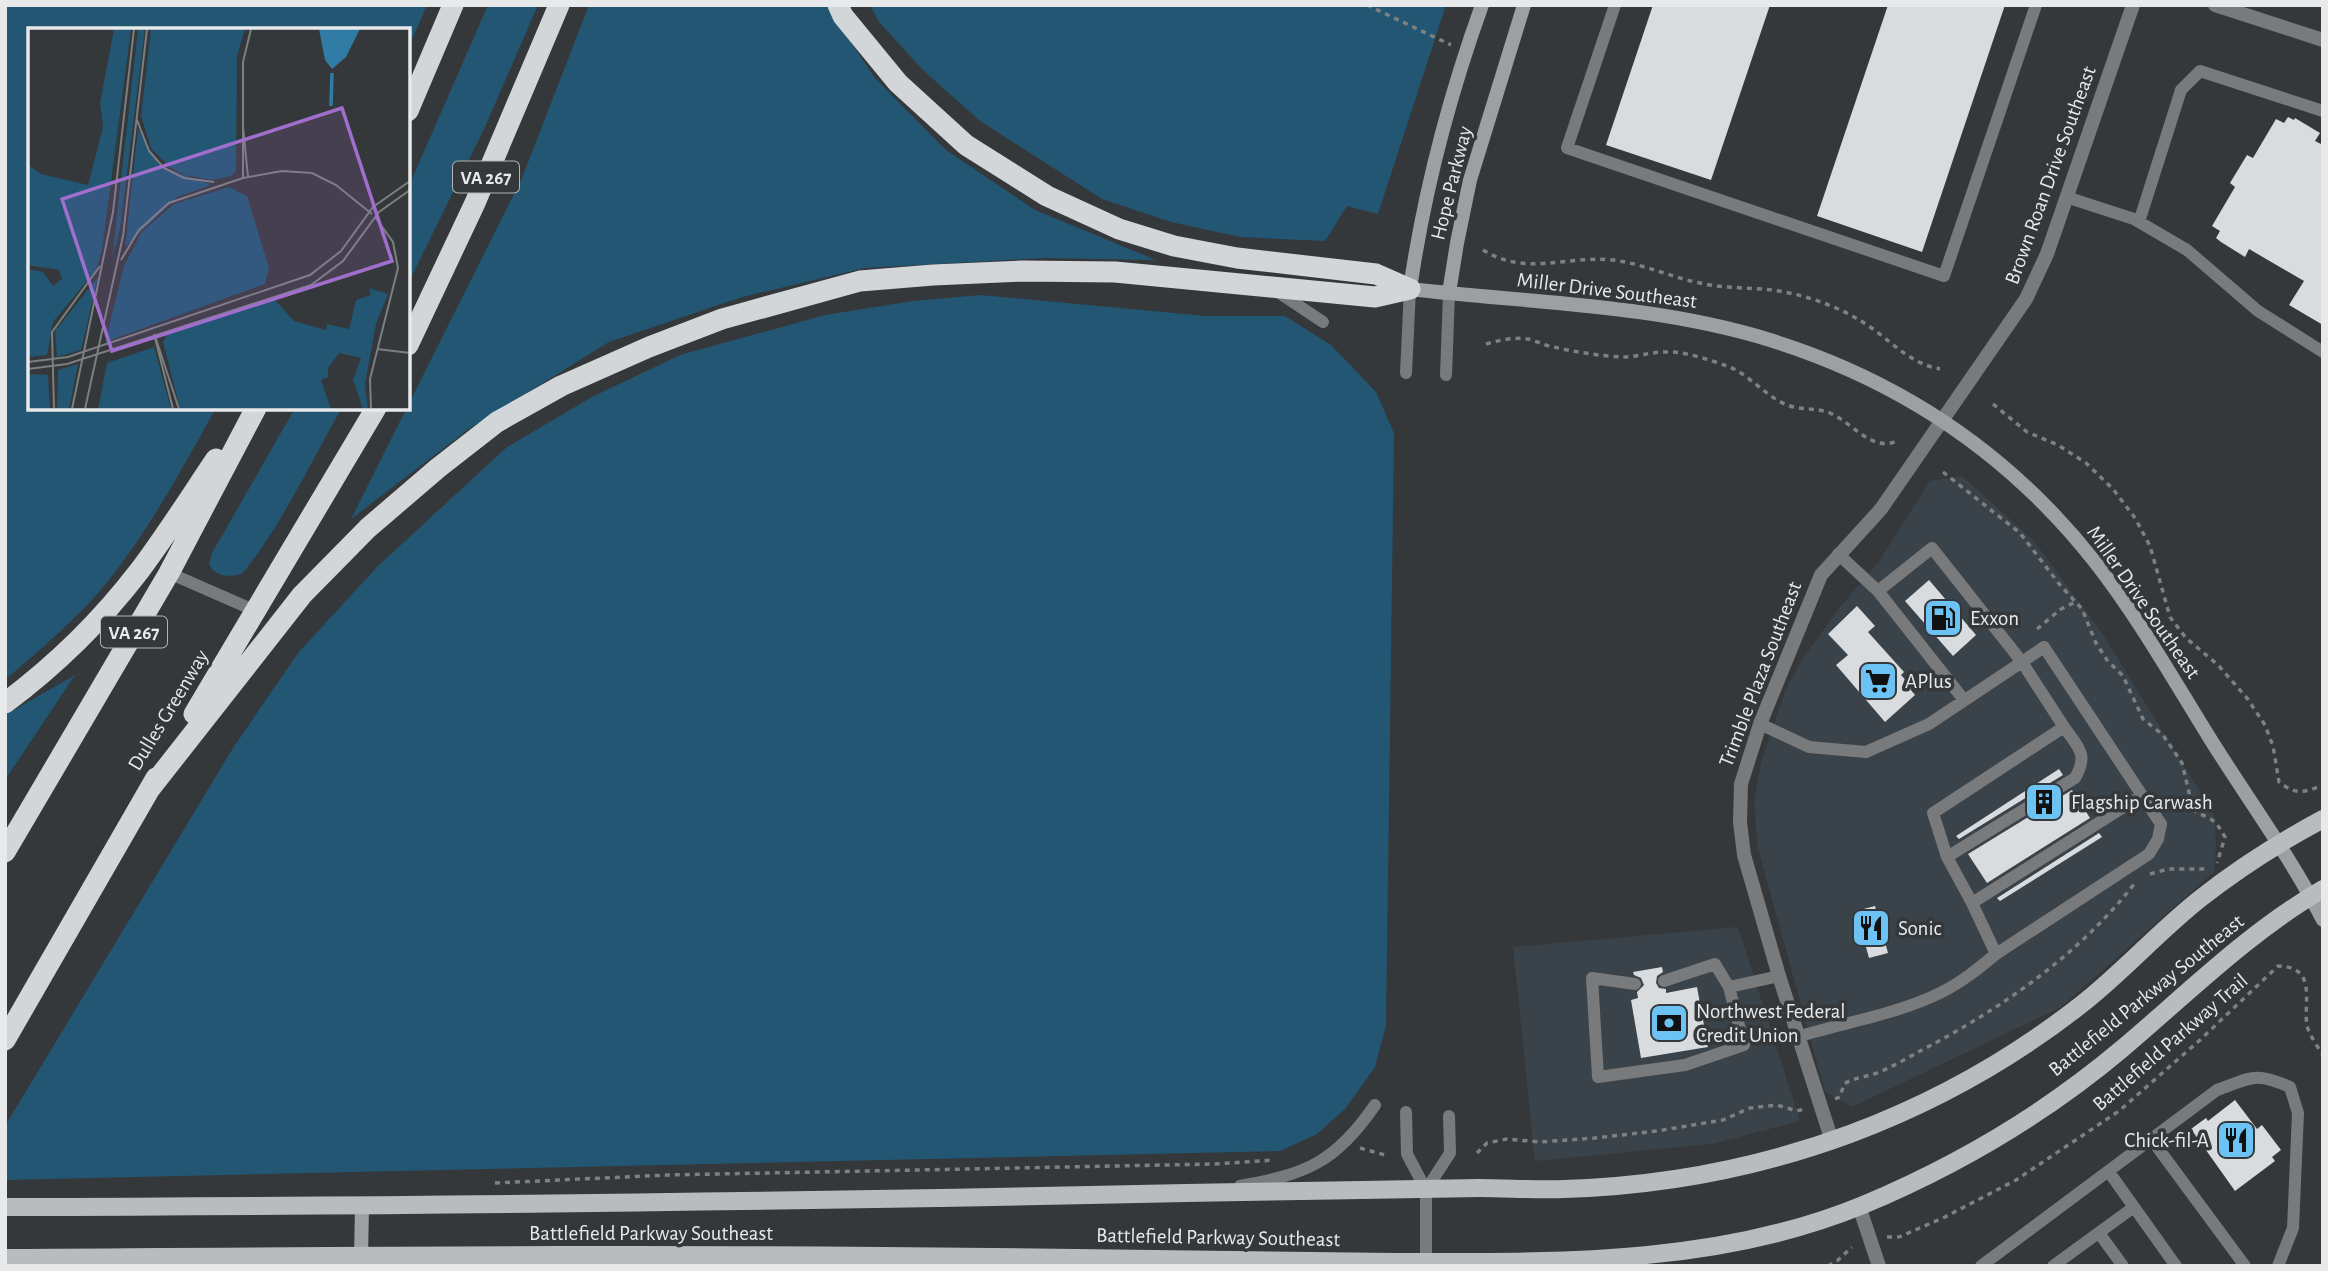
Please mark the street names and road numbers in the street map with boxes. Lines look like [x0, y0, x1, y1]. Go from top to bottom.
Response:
street label: Brown Roan Drive Southeast [2001, 63, 2100, 287]
street label: Hope Parkway [1427, 124, 1476, 242]
road number: VA 267 [453, 162, 519, 192]
street label: Miller Drive Southeast [1516, 269, 1698, 312]
street label: Miller Drive Southeast [2083, 522, 2204, 683]
street label: Trimble Plaza Southeast [1715, 578, 1806, 770]
road number: VA 267 [101, 617, 167, 648]
street label: Dulles Greenway [124, 646, 213, 774]
street label: Battlefield Parkway Southeast [2045, 910, 2248, 1080]
street label: Battlefield Parkway Trail [2089, 970, 2252, 1115]
street label: Battlefield Parkway Southeast [529, 1223, 773, 1244]
street label: Battlefield Parkway Southeast [1096, 1225, 1340, 1250]

